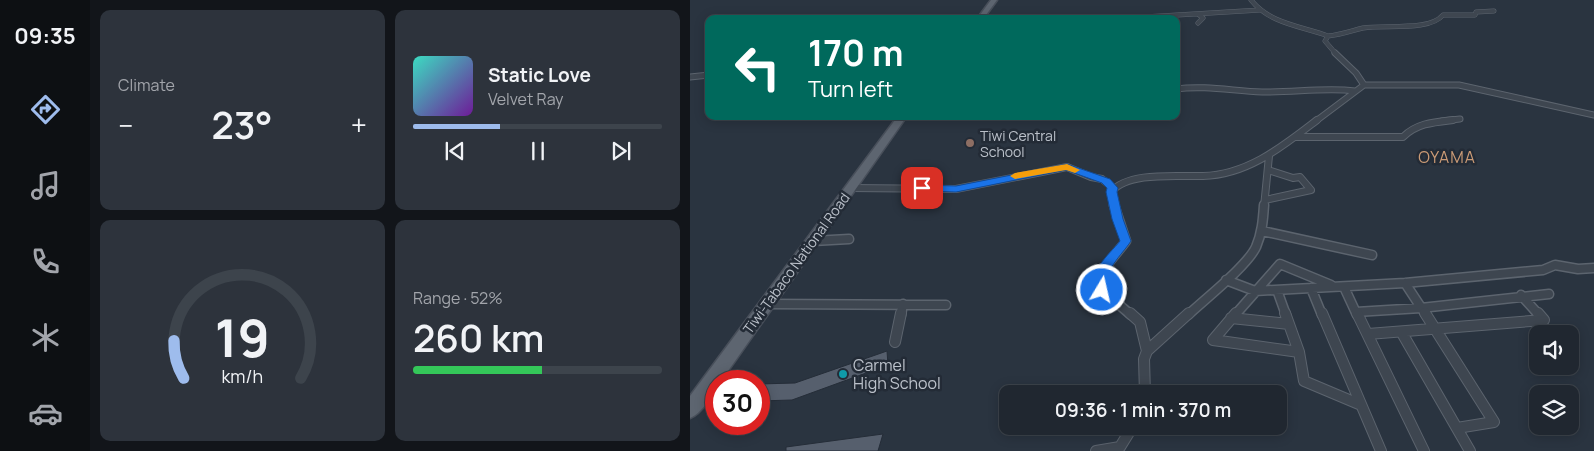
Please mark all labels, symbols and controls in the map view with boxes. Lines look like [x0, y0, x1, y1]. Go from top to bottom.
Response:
text: 09:35 [14, 21, 76, 51]
text: 170 m [808, 29, 904, 77]
icon: left [725, 35, 790, 100]
text: Static Love [488, 62, 591, 88]
text: Climate [118, 74, 175, 96]
text: Turn left [808, 74, 893, 104]
text: Velvet Ray [488, 88, 564, 110]
icon: directions [28, 92, 63, 127]
text: 23° [211, 98, 273, 150]
text: − [118, 106, 133, 144]
text: + [351, 106, 367, 144]
place label: Tiwi Central School [980, 126, 1056, 161]
icon: previous [441, 137, 469, 165]
icon: pause [524, 137, 552, 165]
icon: next [607, 137, 635, 165]
marker: Tiwi Central School [964, 137, 976, 149]
district label: OYAMA [1418, 146, 1476, 168]
pin [901, 167, 943, 209]
icon: music [28, 168, 63, 203]
icon: arrive [908, 174, 936, 202]
street label: Tiwi-Tabaco National Road [738, 189, 854, 337]
icon: phone [28, 244, 63, 279]
position arrow [1075, 263, 1127, 315]
text: Range · 52% [413, 287, 503, 309]
text: 19 [215, 302, 270, 373]
text: 260 km [413, 311, 544, 363]
icon: climate [28, 320, 63, 355]
map controls [1529, 325, 1579, 435]
button: sound [1529, 325, 1579, 375]
place label: Carmel High School [853, 354, 941, 394]
text: km/h [222, 364, 263, 388]
marker: Carmel High School [837, 368, 849, 380]
speed limit sign: 30 [705, 370, 770, 435]
button: layers [1529, 385, 1579, 435]
icon: car [28, 396, 63, 431]
text: 09:36 · 1 min · 370 m [1055, 397, 1231, 423]

